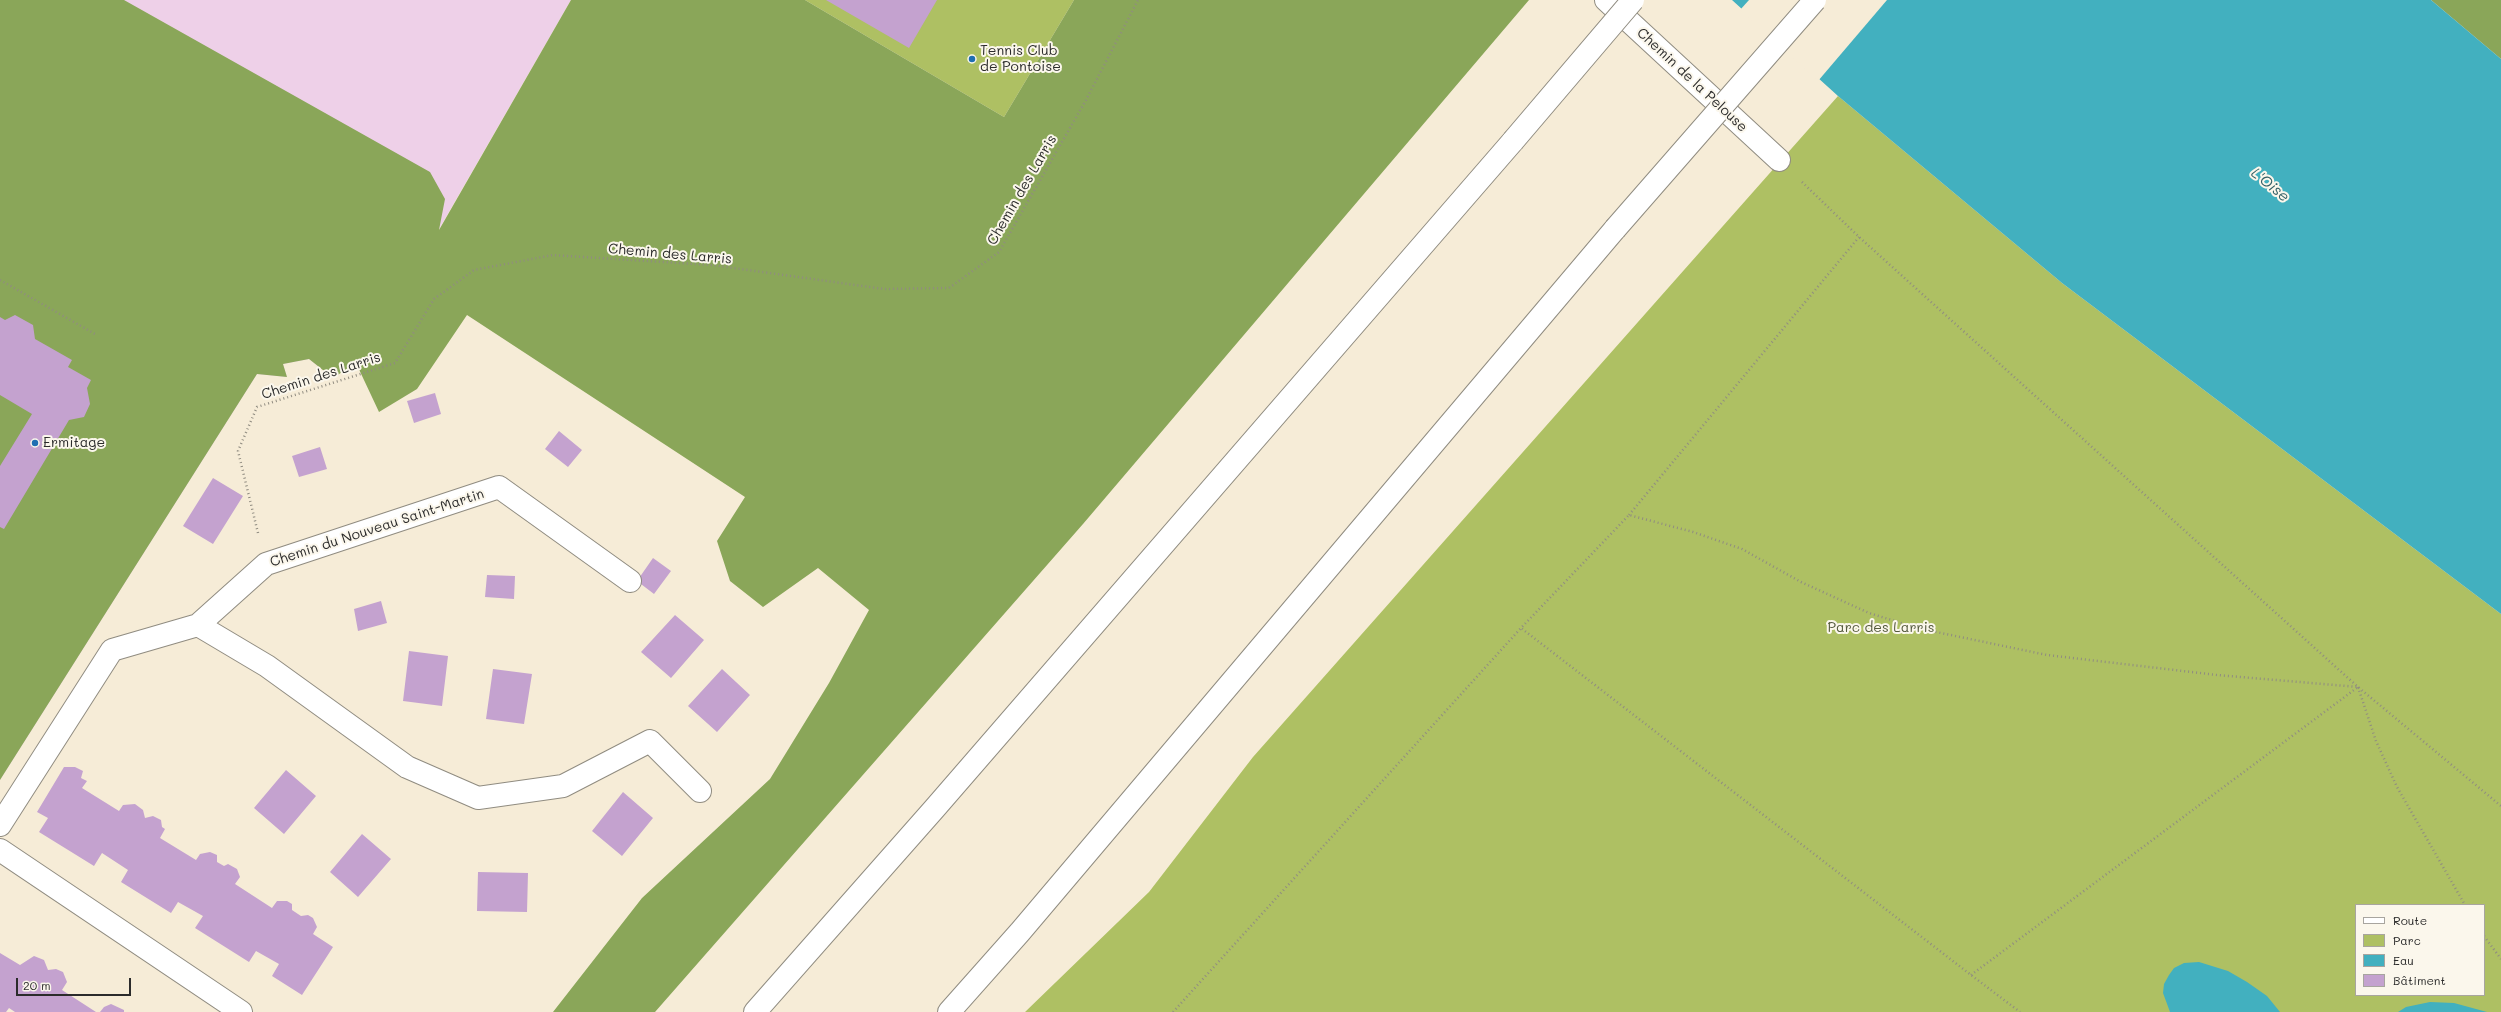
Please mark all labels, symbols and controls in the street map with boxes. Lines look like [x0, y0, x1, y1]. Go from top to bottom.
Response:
street label: Chemin de la Pelouse [1633, 24, 1751, 136]
place label: Tennis Club de Pontoise [980, 43, 1061, 76]
marker: Tennis Club de Pontoise [967, 54, 977, 64]
street label: Chemin des Larris [984, 132, 1060, 248]
water label: L'Oise [2247, 164, 2293, 206]
street label: Chemin des Larris [607, 240, 733, 268]
street label: Chemin des Larris [259, 349, 383, 403]
place label: Ermitage [43, 435, 105, 451]
marker: Ermitage [30, 438, 40, 448]
street label: Chemin du Nouveau Saint-Martin [268, 485, 486, 571]
park label: Parc des Larris [1827, 620, 1935, 636]
legend [2355, 904, 2485, 996]
text: Route [2393, 912, 2427, 928]
text: Parc [2393, 932, 2421, 948]
text: Eau [2393, 952, 2414, 968]
scale bar [18, 970, 133, 996]
text: Bâtiment [2393, 972, 2446, 988]
text: 20 m [23, 977, 51, 993]

